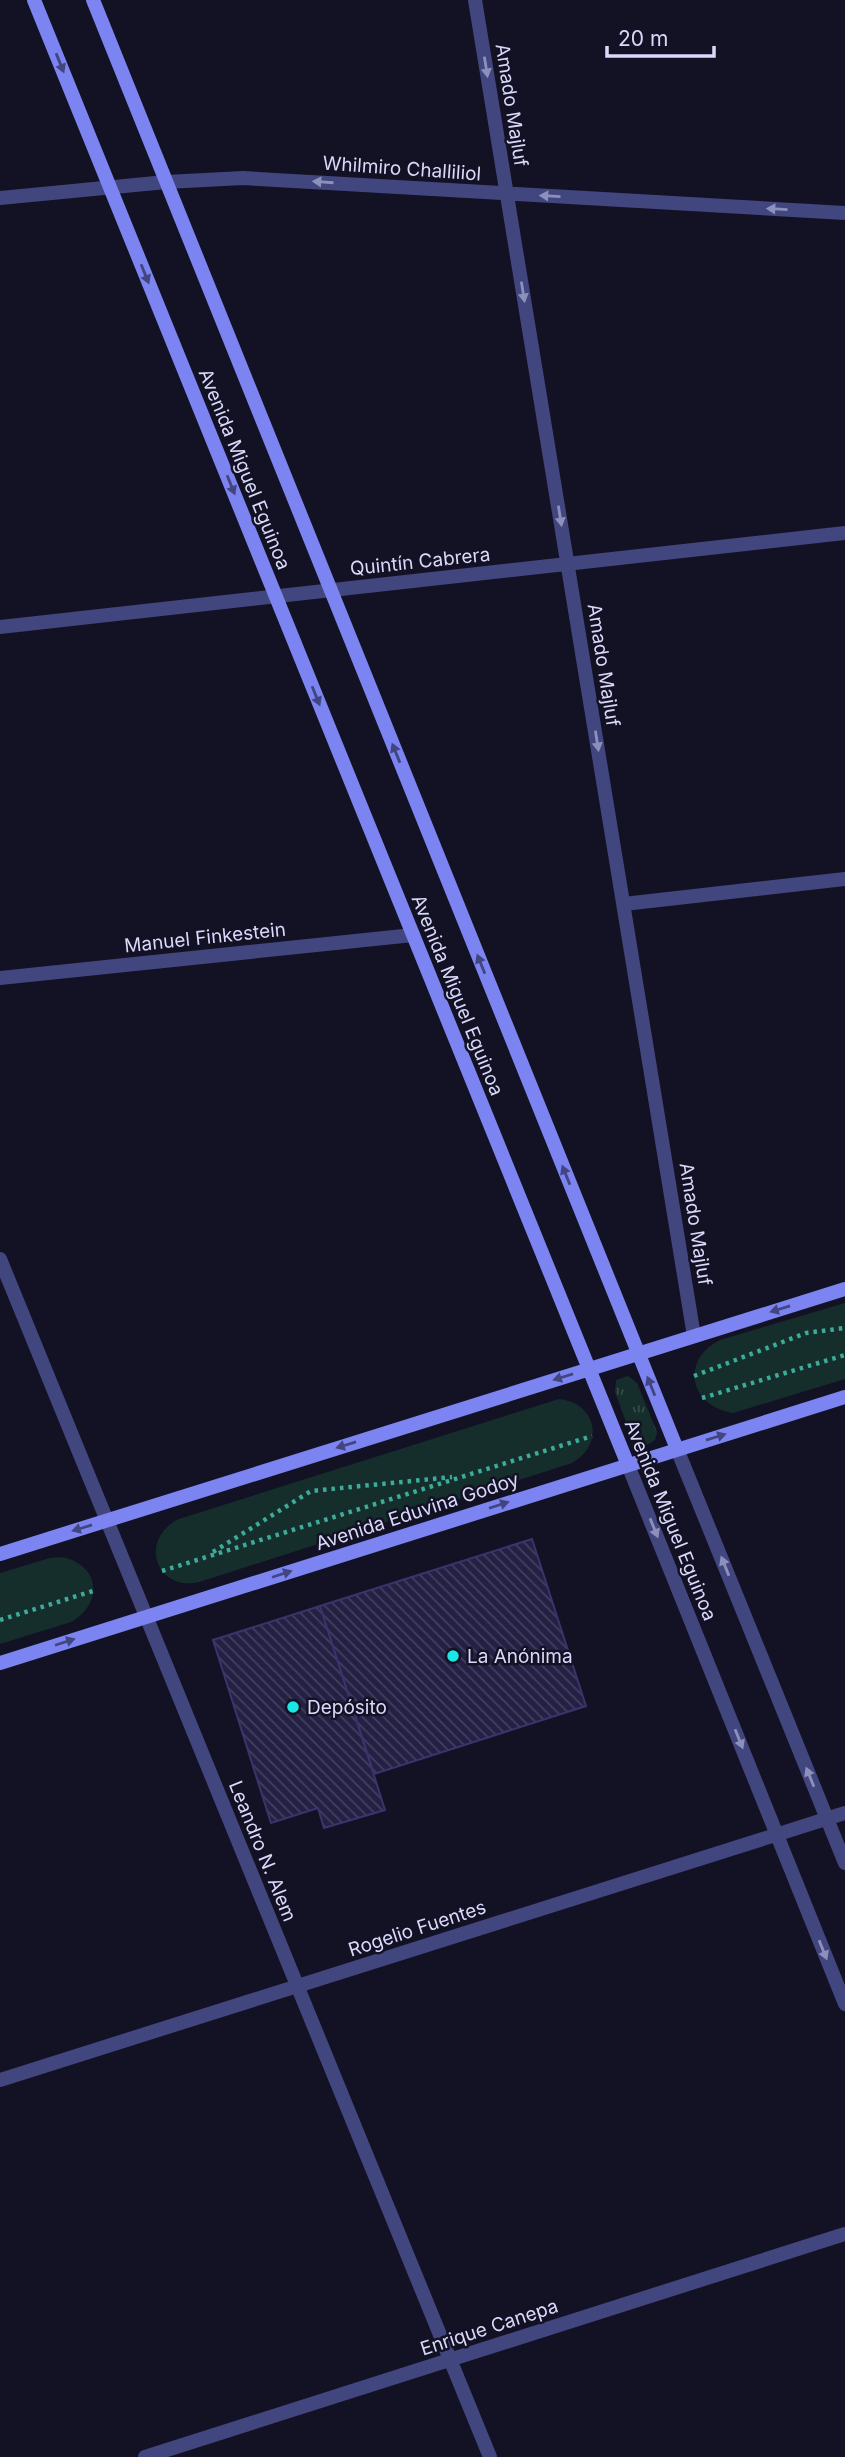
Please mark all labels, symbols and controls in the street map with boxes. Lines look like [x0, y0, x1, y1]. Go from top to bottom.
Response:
scale bar [607, 14, 714, 58]
text: 20 m [618, 26, 668, 51]
street label: Amado Majluf [490, 42, 533, 168]
one-way arrow [55, 53, 66, 74]
one-way arrow [481, 56, 492, 78]
street label: Whilmiro Challiliol [322, 151, 482, 186]
one-way arrow [311, 177, 333, 188]
one-way arrow [538, 190, 560, 201]
one-way arrow [766, 203, 788, 214]
one-way arrow [140, 264, 151, 285]
one-way arrow [518, 281, 529, 303]
street label: Avenida Miguel Eguinoa [194, 365, 295, 573]
one-way arrow [225, 475, 236, 496]
one-way arrow [555, 505, 566, 527]
street label: Quintín Cabrera [349, 543, 491, 580]
street label: Amado Majluf [582, 602, 625, 728]
one-way arrow [311, 686, 322, 707]
one-way arrow [592, 730, 603, 752]
one-way arrow [391, 742, 402, 763]
street label: Avenida Miguel Eguinoa [407, 891, 508, 1099]
street label: Manuel Finkestein [123, 918, 287, 957]
one-way arrow [476, 953, 487, 974]
street label: Amado Majluf [674, 1161, 717, 1287]
one-way arrow [561, 1164, 572, 1185]
one-way arrow [769, 1304, 790, 1315]
one-way arrow [552, 1372, 573, 1383]
one-way arrow [646, 1375, 657, 1396]
street label: Avenida Miguel Eguinoa [620, 1416, 721, 1624]
one-way arrow [706, 1431, 727, 1441]
one-way arrow [335, 1441, 356, 1451]
street label: Avenida Eduvina Godoy [313, 1468, 522, 1555]
one-way arrow [489, 1499, 510, 1510]
one-way arrow [648, 1518, 659, 1539]
one-way arrow [71, 1524, 92, 1534]
one-way arrow [719, 1556, 730, 1577]
one-way arrow [272, 1568, 293, 1578]
one-way arrow [55, 1636, 76, 1647]
place label: La Anónima [467, 1645, 573, 1668]
marker: La Anónima [445, 1648, 461, 1664]
place label: Depósito [307, 1696, 387, 1719]
marker: Depósito [285, 1699, 301, 1715]
one-way arrow [733, 1729, 744, 1750]
one-way arrow [805, 1767, 816, 1788]
street label: Leandro N. Alem [224, 1777, 301, 1925]
street label: Rogelio Fuentes [345, 1895, 489, 1962]
one-way arrow [818, 1940, 829, 1961]
street label: Enrique Canepa [417, 2294, 561, 2361]

